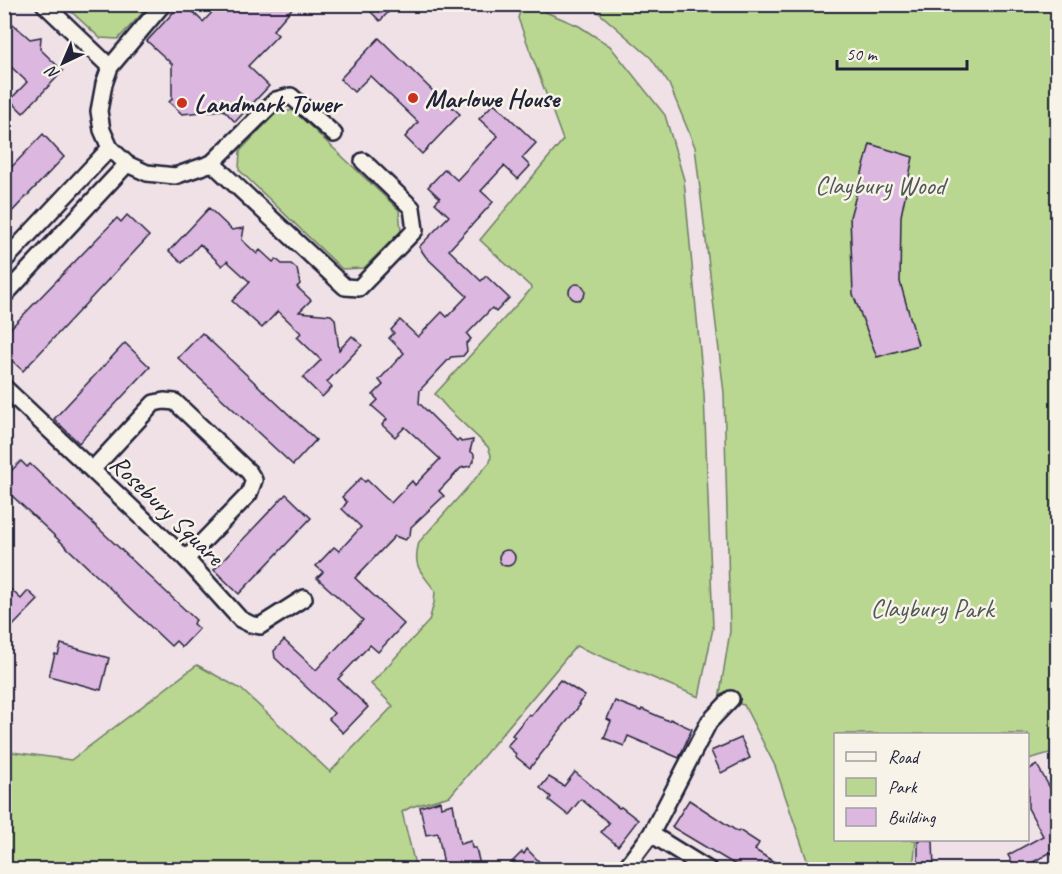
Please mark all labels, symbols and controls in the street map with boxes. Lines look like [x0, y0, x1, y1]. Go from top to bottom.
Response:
north arrow [33, 33, 93, 93]
scale bar [837, 33, 968, 71]
text: 50 m [846, 43, 879, 65]
text: N [41, 60, 64, 84]
place label: Marlowe House [425, 82, 561, 115]
place label: Landmark Tower [194, 87, 343, 120]
marker: Marlowe House [406, 91, 420, 105]
marker: Landmark Tower [175, 96, 189, 110]
park label: Claybury Wood [815, 169, 949, 202]
street label: Rosebury Square [103, 447, 232, 574]
park label: Claybury Park [870, 592, 996, 625]
legend [834, 733, 1029, 841]
text: Road [888, 746, 921, 768]
text: Park [888, 776, 918, 798]
text: Building [888, 806, 937, 828]

